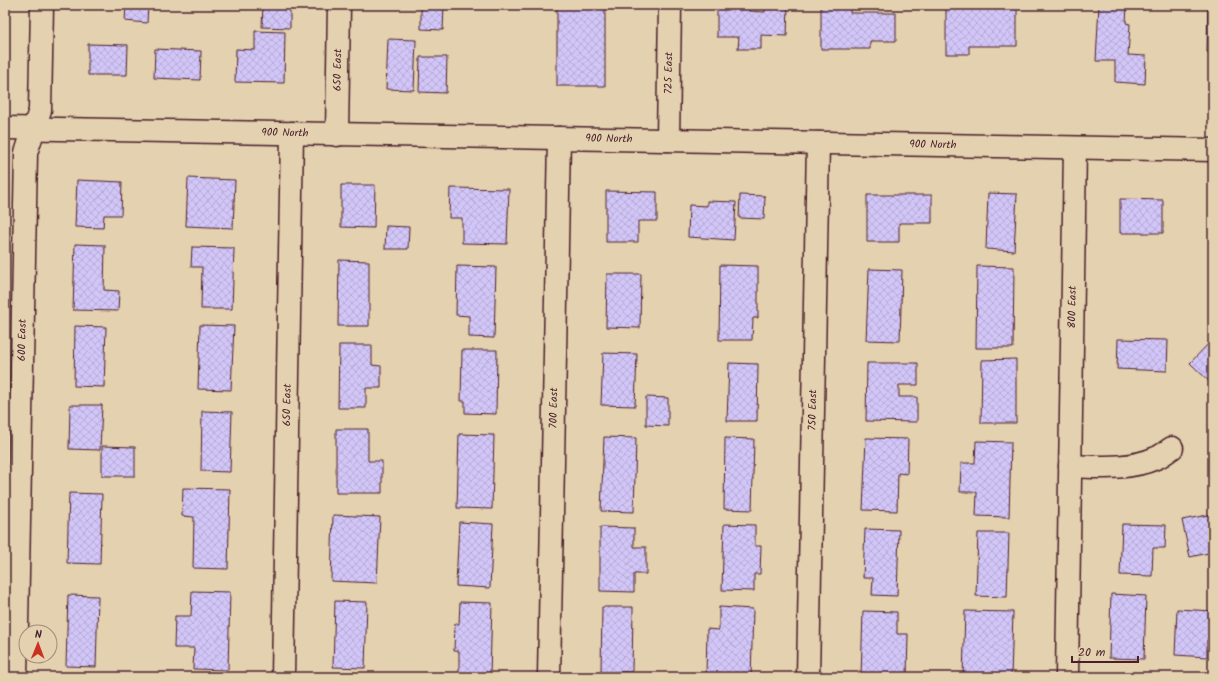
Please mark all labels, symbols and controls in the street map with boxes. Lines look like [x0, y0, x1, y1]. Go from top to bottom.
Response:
street label: 650 East [329, 48, 347, 91]
street label: 725 East [660, 51, 678, 94]
street label: 900 North [261, 124, 309, 143]
street label: 900 North [585, 130, 633, 148]
street label: 900 North [909, 135, 957, 154]
street label: 800 East [1063, 285, 1082, 328]
street label: 600 East [13, 318, 32, 361]
street label: 650 East [278, 383, 297, 426]
street label: 700 East [545, 387, 563, 429]
street label: 750 East [804, 388, 822, 431]
north arrow [18, 624, 58, 664]
text: N [35, 626, 42, 644]
scale bar [1072, 638, 1138, 664]
text: 20 m [1078, 643, 1106, 662]

